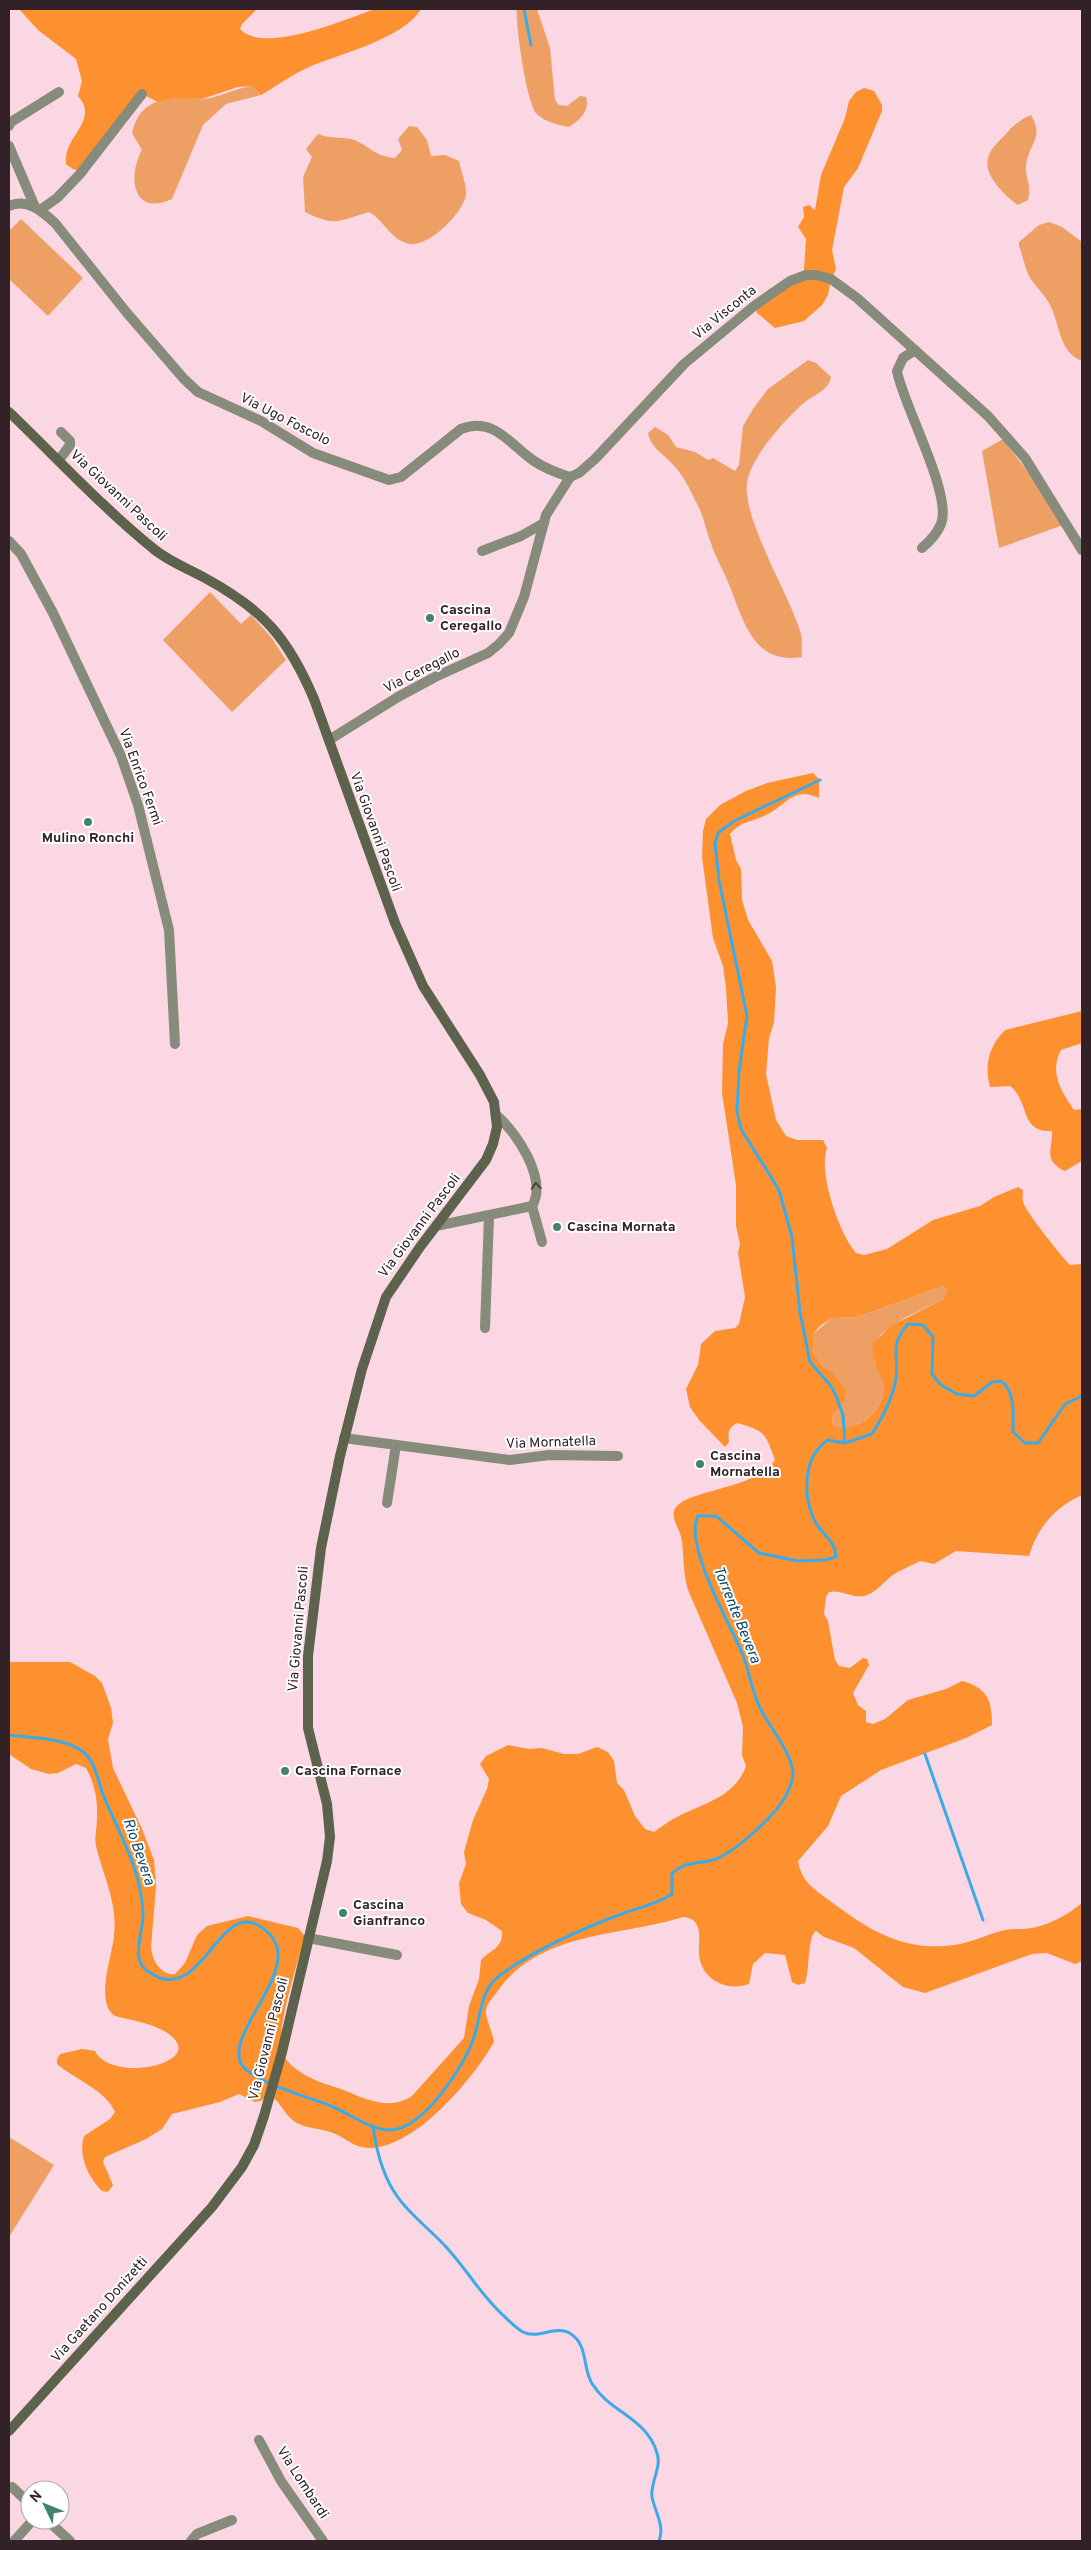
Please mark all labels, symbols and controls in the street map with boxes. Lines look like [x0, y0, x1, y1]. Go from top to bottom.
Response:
street label: Via Visconta [690, 282, 760, 344]
street label: Via Ugo Foscolo [237, 390, 333, 450]
street label: Via Giovanni Pascoli [66, 447, 170, 545]
place label: Cascina Ceregallo [440, 602, 502, 635]
marker: Cascina Ceregallo [424, 612, 436, 624]
street label: Via Ceregallo [381, 644, 463, 698]
street label: Via Enrico Fermi [115, 726, 165, 828]
street label: Via Giovanni Pascoli [345, 770, 405, 894]
marker: Mulino Ronchi [82, 816, 94, 828]
place label: Mulino Ronchi [42, 830, 134, 847]
street label: Via Giovanni Pascoli [375, 1171, 465, 1281]
one-way arrow [531, 1182, 542, 1190]
place label: Cascina Mornata [567, 1219, 676, 1236]
marker: Cascina Mornata [551, 1221, 563, 1233]
street label: Via Mornatella [506, 1433, 596, 1453]
place label: Cascina Mornatella [710, 1448, 780, 1481]
marker: Cascina Mornatella [694, 1458, 706, 1470]
water label: Torrente Bevera [708, 1564, 764, 1667]
street label: Via Giovanni Pascoli [285, 1566, 313, 1692]
place label: Cascina Fornace [295, 1763, 402, 1780]
marker: Cascina Fornace [279, 1765, 291, 1777]
water label: Rio Bevera [118, 1816, 158, 1888]
place label: Cascina Gianfranco [353, 1897, 425, 1930]
marker: Cascina Gianfranco [337, 1907, 349, 1919]
street label: Via Giovanni Pascoli [246, 1976, 292, 2102]
street label: Via Gaetano Donizetti [48, 2254, 152, 2366]
street label: Via Lombardi [272, 2444, 332, 2522]
north arrow [20, 2480, 70, 2530]
text: N [27, 2488, 46, 2507]

